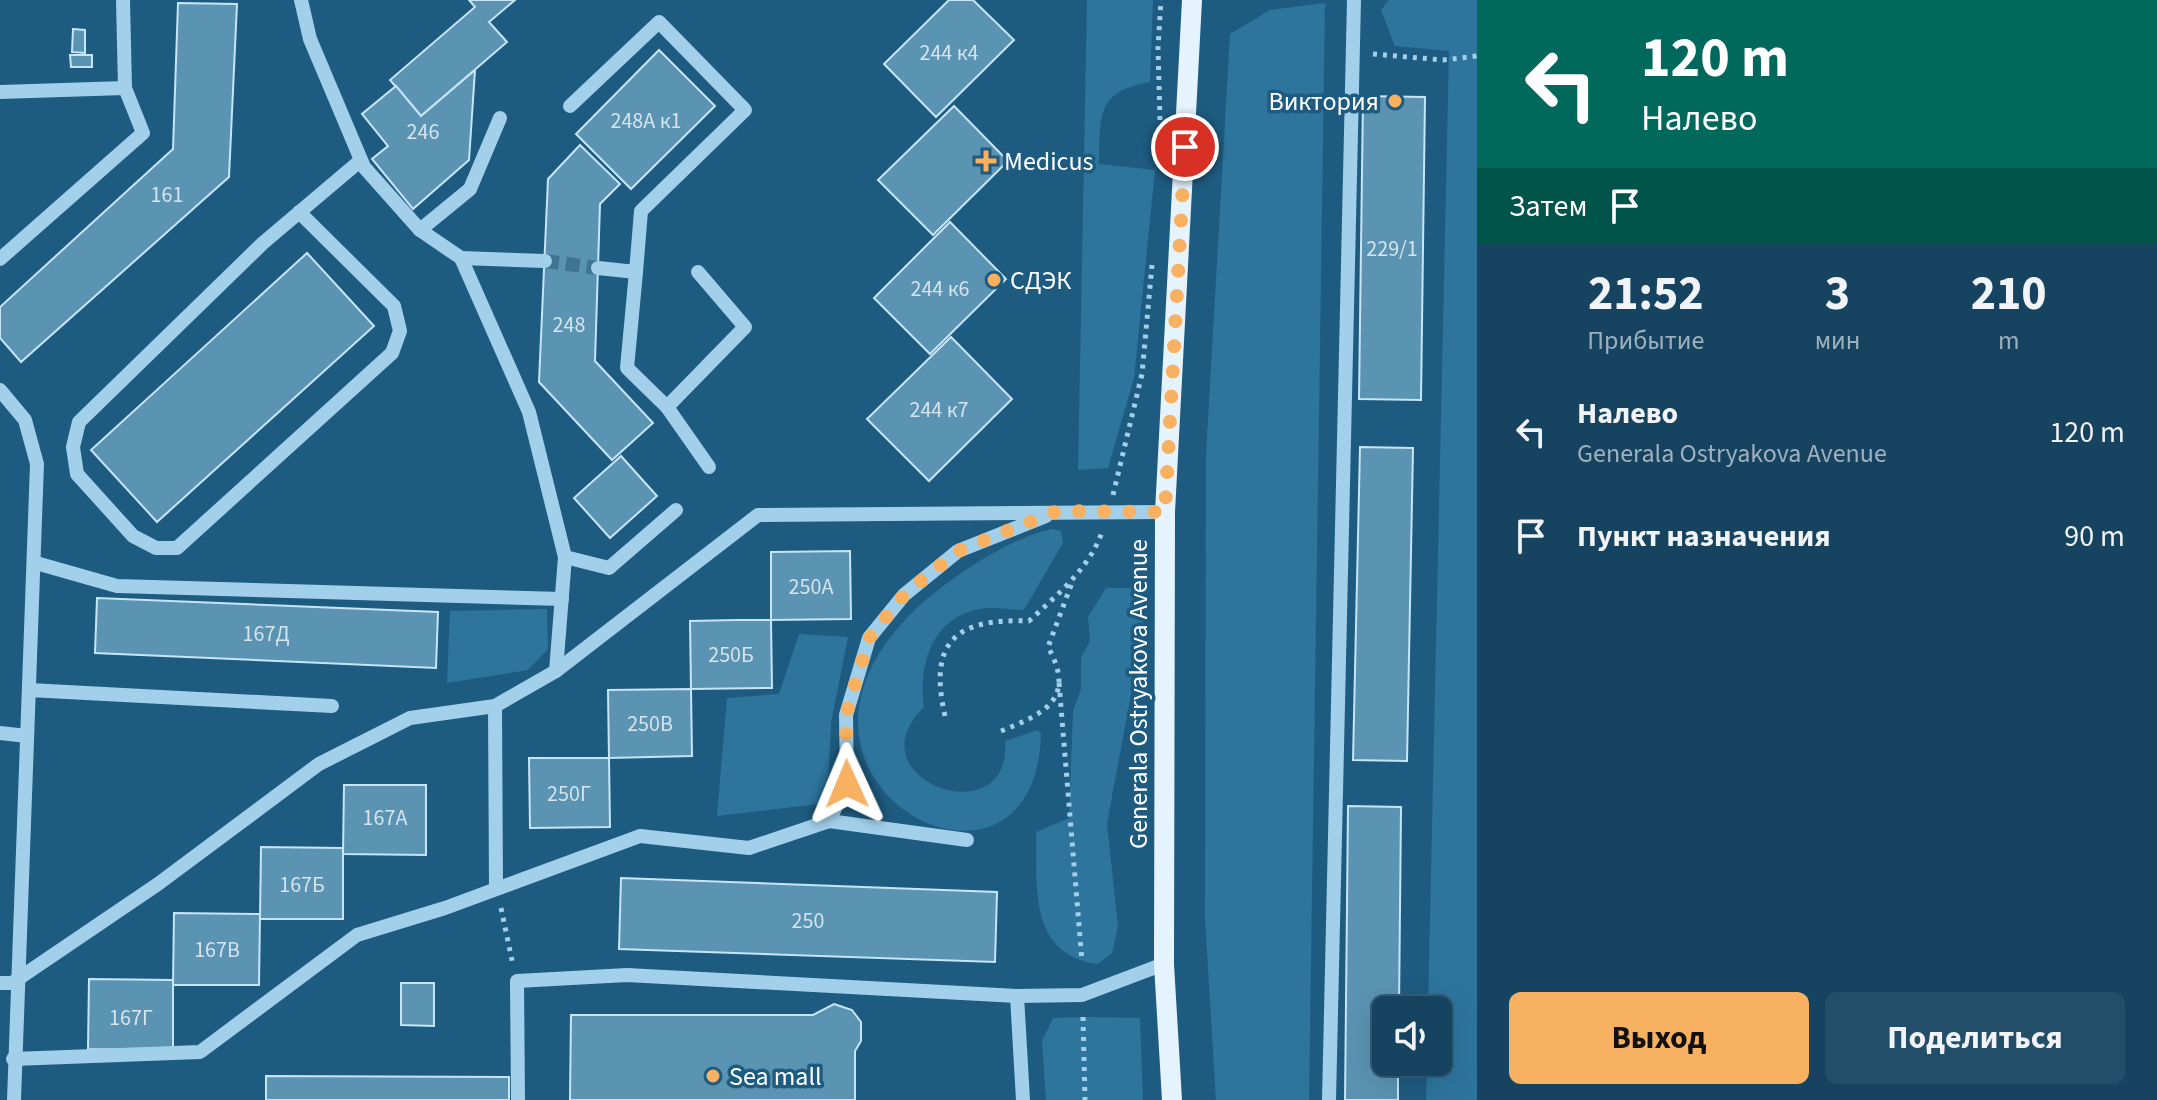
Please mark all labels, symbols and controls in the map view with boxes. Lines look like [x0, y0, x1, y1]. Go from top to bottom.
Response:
text: 120 m [1641, 19, 1789, 98]
icon: left [1509, 32, 1613, 136]
house number: 244 к4 [919, 37, 979, 69]
place label: Виктория [1268, 83, 1379, 120]
marker: Виктория [1386, 92, 1404, 110]
text: Налево [1641, 93, 1757, 144]
house number: 248А к1 [611, 105, 682, 137]
pin [1151, 113, 1219, 181]
house number: 246 [407, 116, 439, 148]
icon: arrive [1163, 125, 1207, 169]
place label: Medicus [1004, 143, 1094, 180]
marker: Medicus [975, 150, 997, 172]
house number: 161 [151, 179, 183, 211]
icon: arrive [1603, 184, 1647, 228]
text: Затем [1509, 185, 1587, 228]
house number: 229/1 [1366, 233, 1418, 265]
text: 21:52 [1588, 260, 1704, 328]
text: 3 [1825, 260, 1850, 328]
text: 210 [1971, 260, 2047, 328]
place label: СДЭК [1010, 262, 1071, 299]
marker: СДЭК [985, 271, 1003, 289]
house number: 244 к6 [910, 273, 970, 305]
house number: 248 [553, 309, 585, 341]
text: Прибытие [1587, 322, 1704, 359]
text: мин [1815, 322, 1860, 359]
text: m [1998, 322, 2019, 359]
text: Налево [1577, 392, 1678, 435]
house number: 244 к7 [909, 394, 969, 426]
icon: left [1509, 410, 1553, 454]
text: 120 m [2049, 411, 2125, 454]
text: Generala Ostryakova Avenue [1577, 435, 1887, 472]
icon: arrive [1509, 514, 1553, 558]
text: Пункт назначения [1577, 515, 1831, 558]
text: 90 m [2064, 515, 2125, 558]
street label: Generala Ostryakova Avenue [1120, 539, 1157, 849]
house number: 250А [789, 571, 833, 603]
house number: 167Д [243, 618, 289, 650]
house number: 250Б [708, 639, 754, 671]
house number: 250В [627, 708, 673, 740]
position arrow [805, 742, 889, 826]
house number: 250Г [547, 778, 591, 810]
house number: 167А [363, 802, 407, 834]
house number: 167Б [279, 869, 325, 901]
house number: 250 [792, 905, 824, 937]
house number: 167В [194, 934, 240, 966]
button: Выход [1509, 992, 1809, 1084]
button: Поделиться [1825, 992, 2125, 1084]
map controls [1372, 996, 1452, 1076]
button: sound [1372, 996, 1452, 1076]
house number: 167Г [109, 1002, 153, 1034]
place label: Sea mall [729, 1058, 822, 1095]
marker: Sea mall [704, 1067, 722, 1085]

